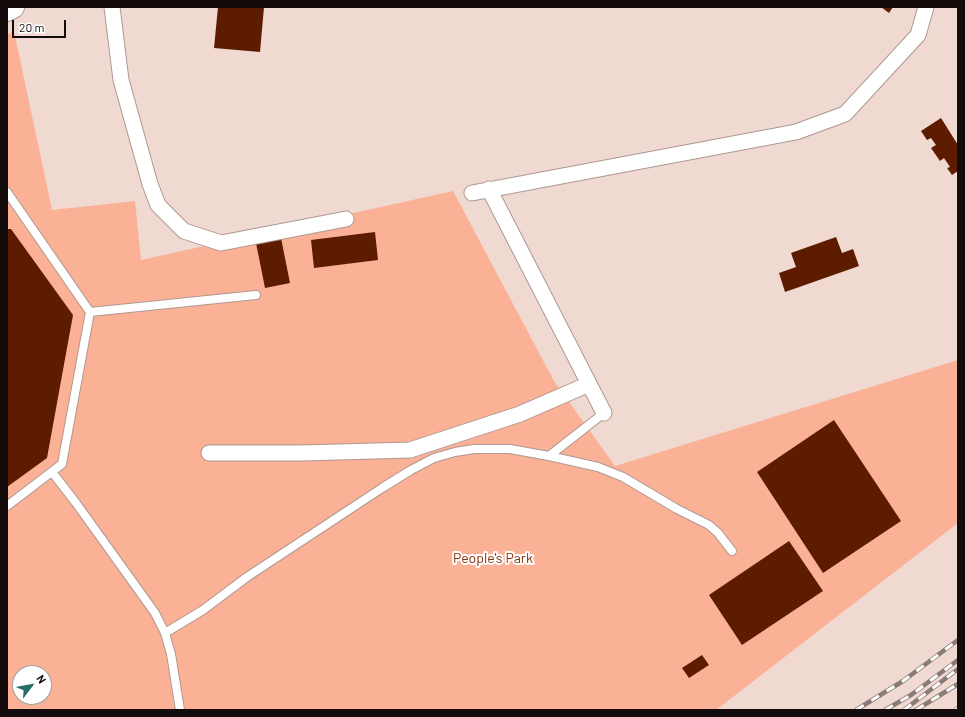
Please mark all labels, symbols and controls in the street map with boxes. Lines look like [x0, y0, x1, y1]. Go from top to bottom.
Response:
scale bar [14, 12, 68, 38]
text: 20 m [19, 20, 45, 34]
park label: People's Park [453, 550, 533, 566]
north arrow [12, 665, 52, 705]
text: N [34, 672, 49, 685]

